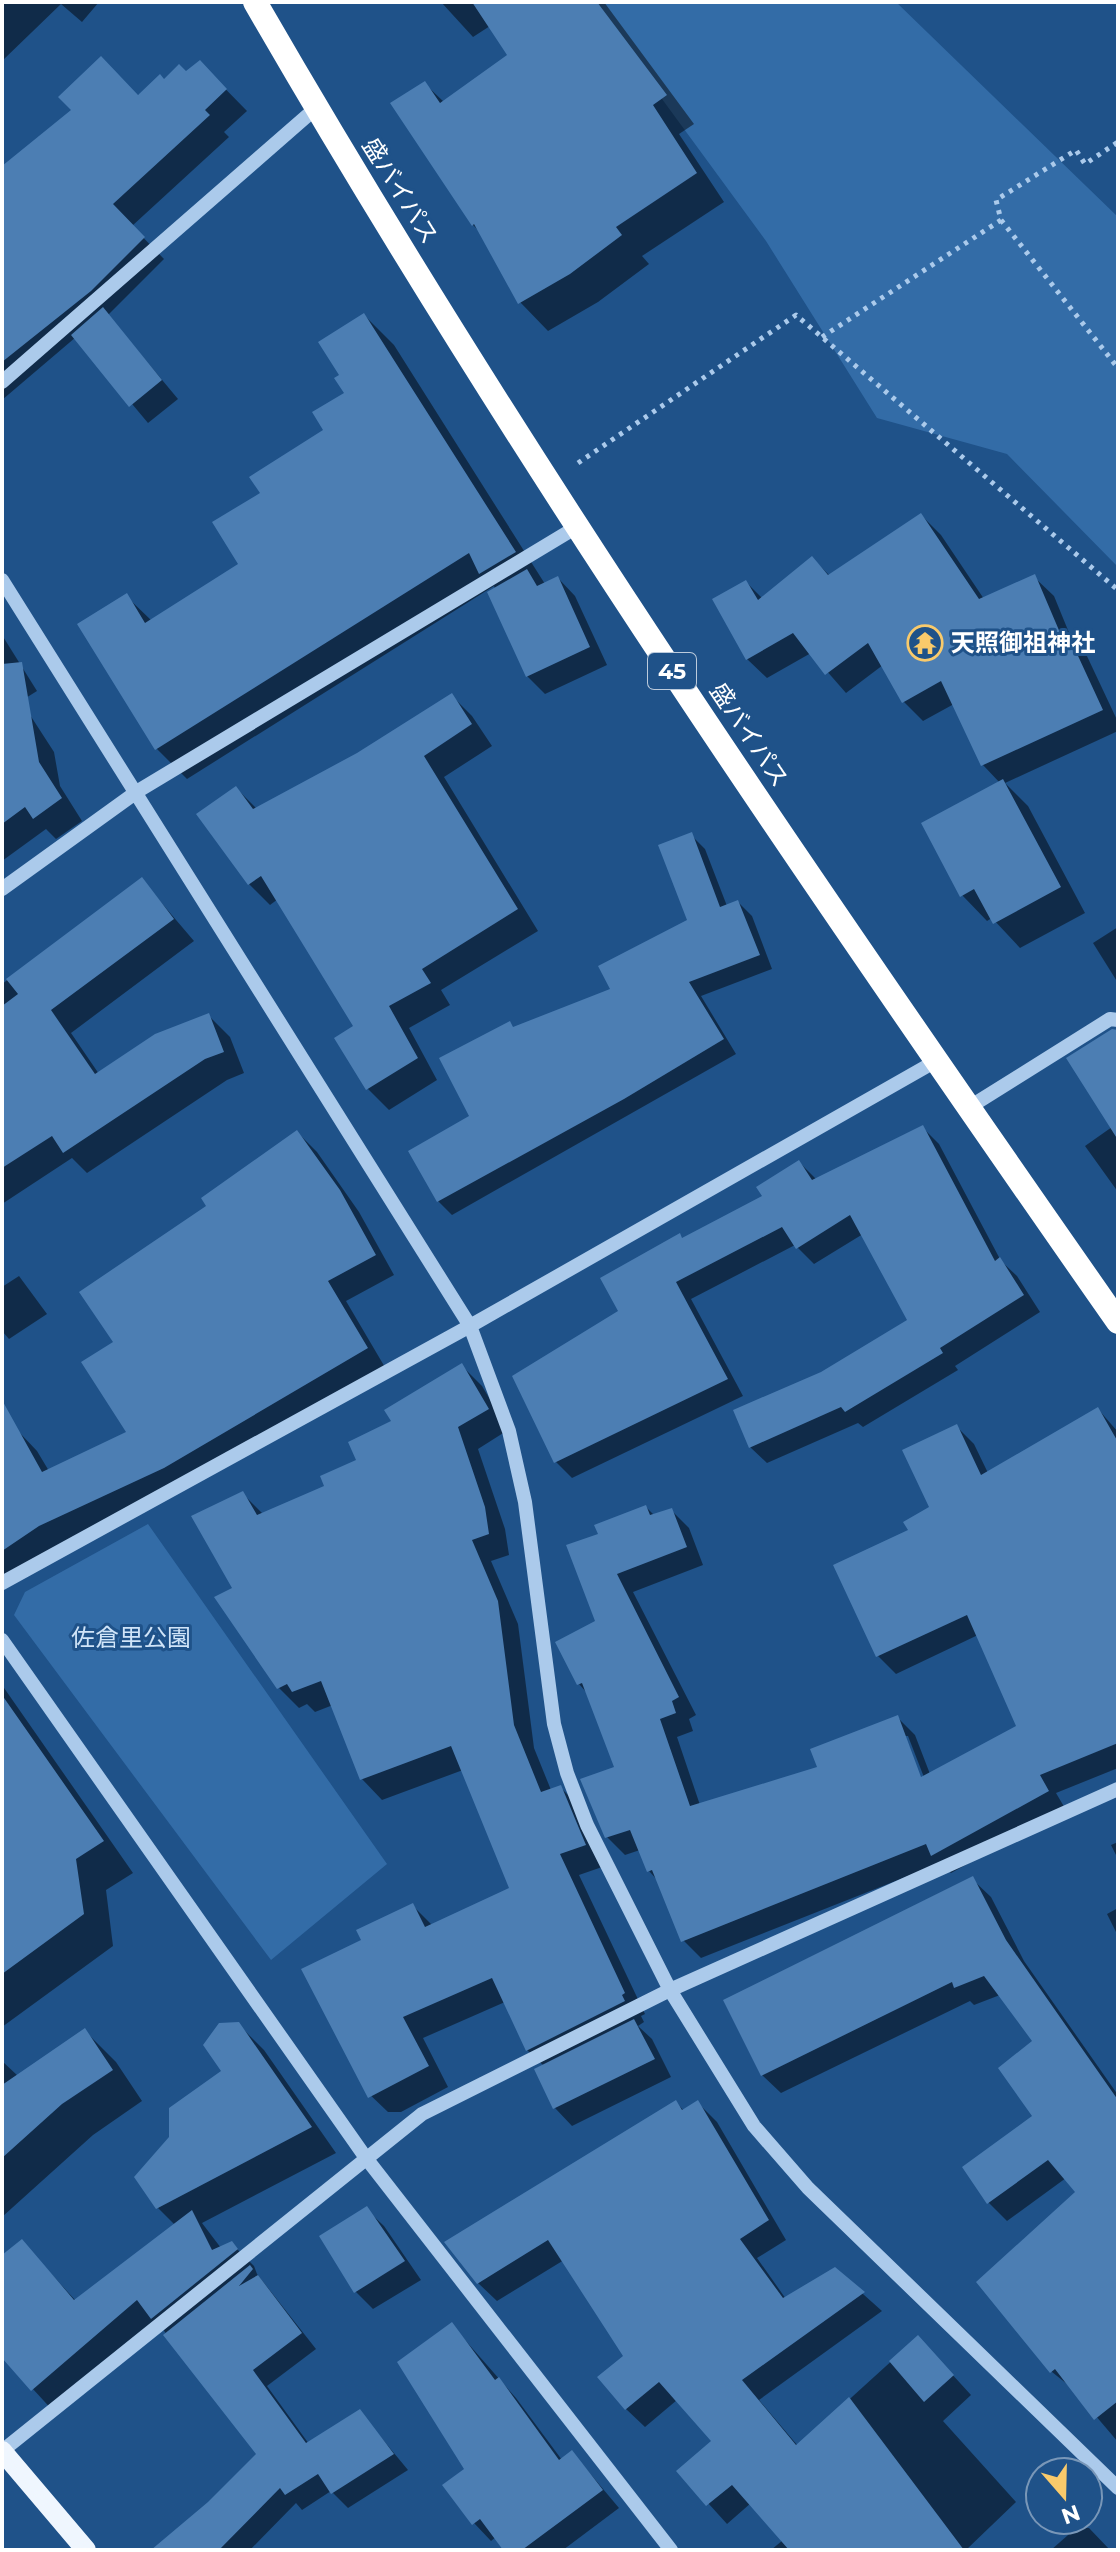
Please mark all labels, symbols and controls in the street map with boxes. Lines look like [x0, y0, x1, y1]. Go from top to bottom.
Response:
street label: 盛バイパス [356, 132, 444, 249]
temple icon: 天照御祖神社 [906, 624, 944, 662]
place label: 天照御祖神社 [951, 628, 1095, 657]
road number: 45 [648, 653, 696, 689]
street label: 盛バイパス [704, 677, 795, 792]
park label: 佐倉里公園 [71, 1623, 191, 1652]
north arrow [1024, 2456, 1104, 2536]
text: N [1058, 2499, 1084, 2530]

